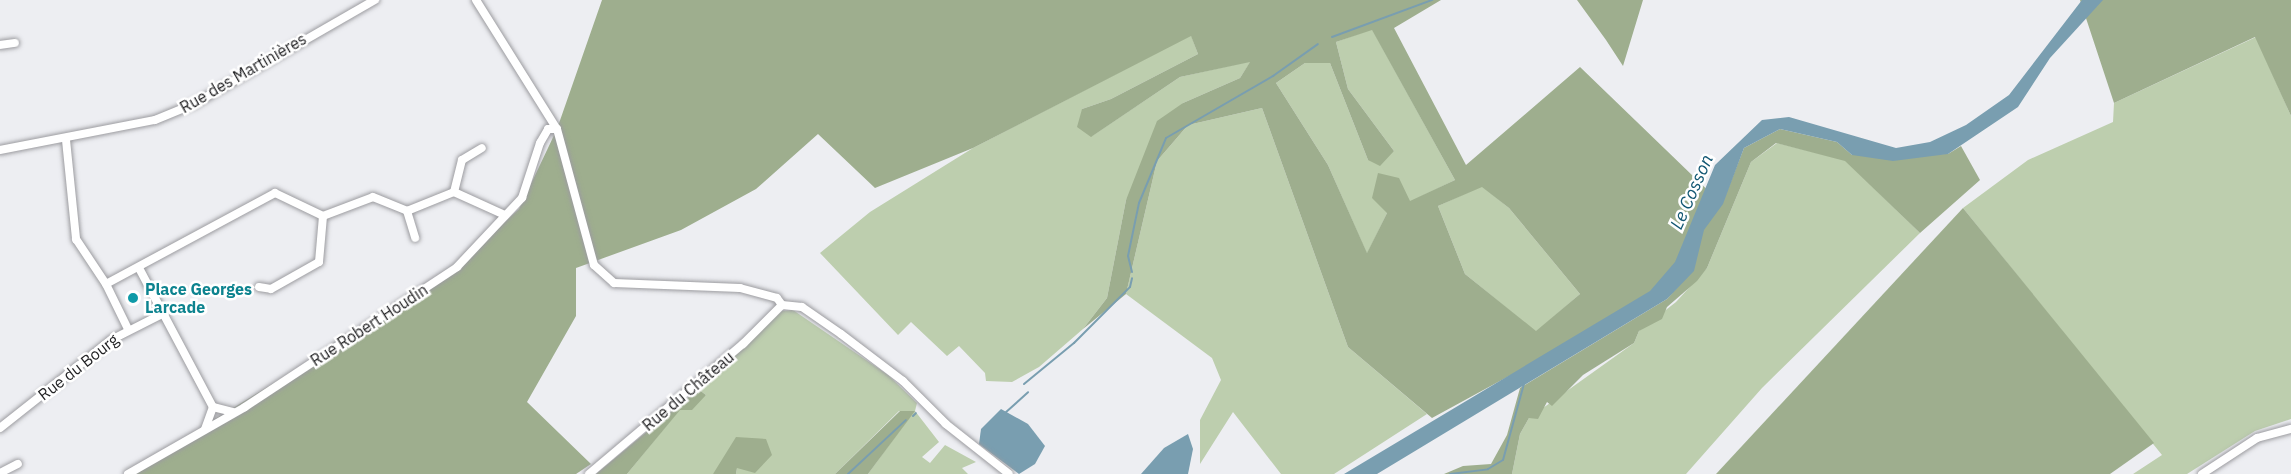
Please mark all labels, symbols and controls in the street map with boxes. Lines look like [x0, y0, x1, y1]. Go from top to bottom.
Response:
street label: Rue des Martinières [176, 29, 310, 117]
water label: Le Cosson [1666, 151, 1718, 233]
place label: Place Georges Larcade [145, 279, 252, 317]
street label: Rue Robert Houdin [307, 280, 431, 370]
marker: Place Georges Larcade [126, 291, 140, 305]
street label: Rue du Bourg [34, 330, 122, 404]
street label: Rue du Château [638, 347, 738, 435]

